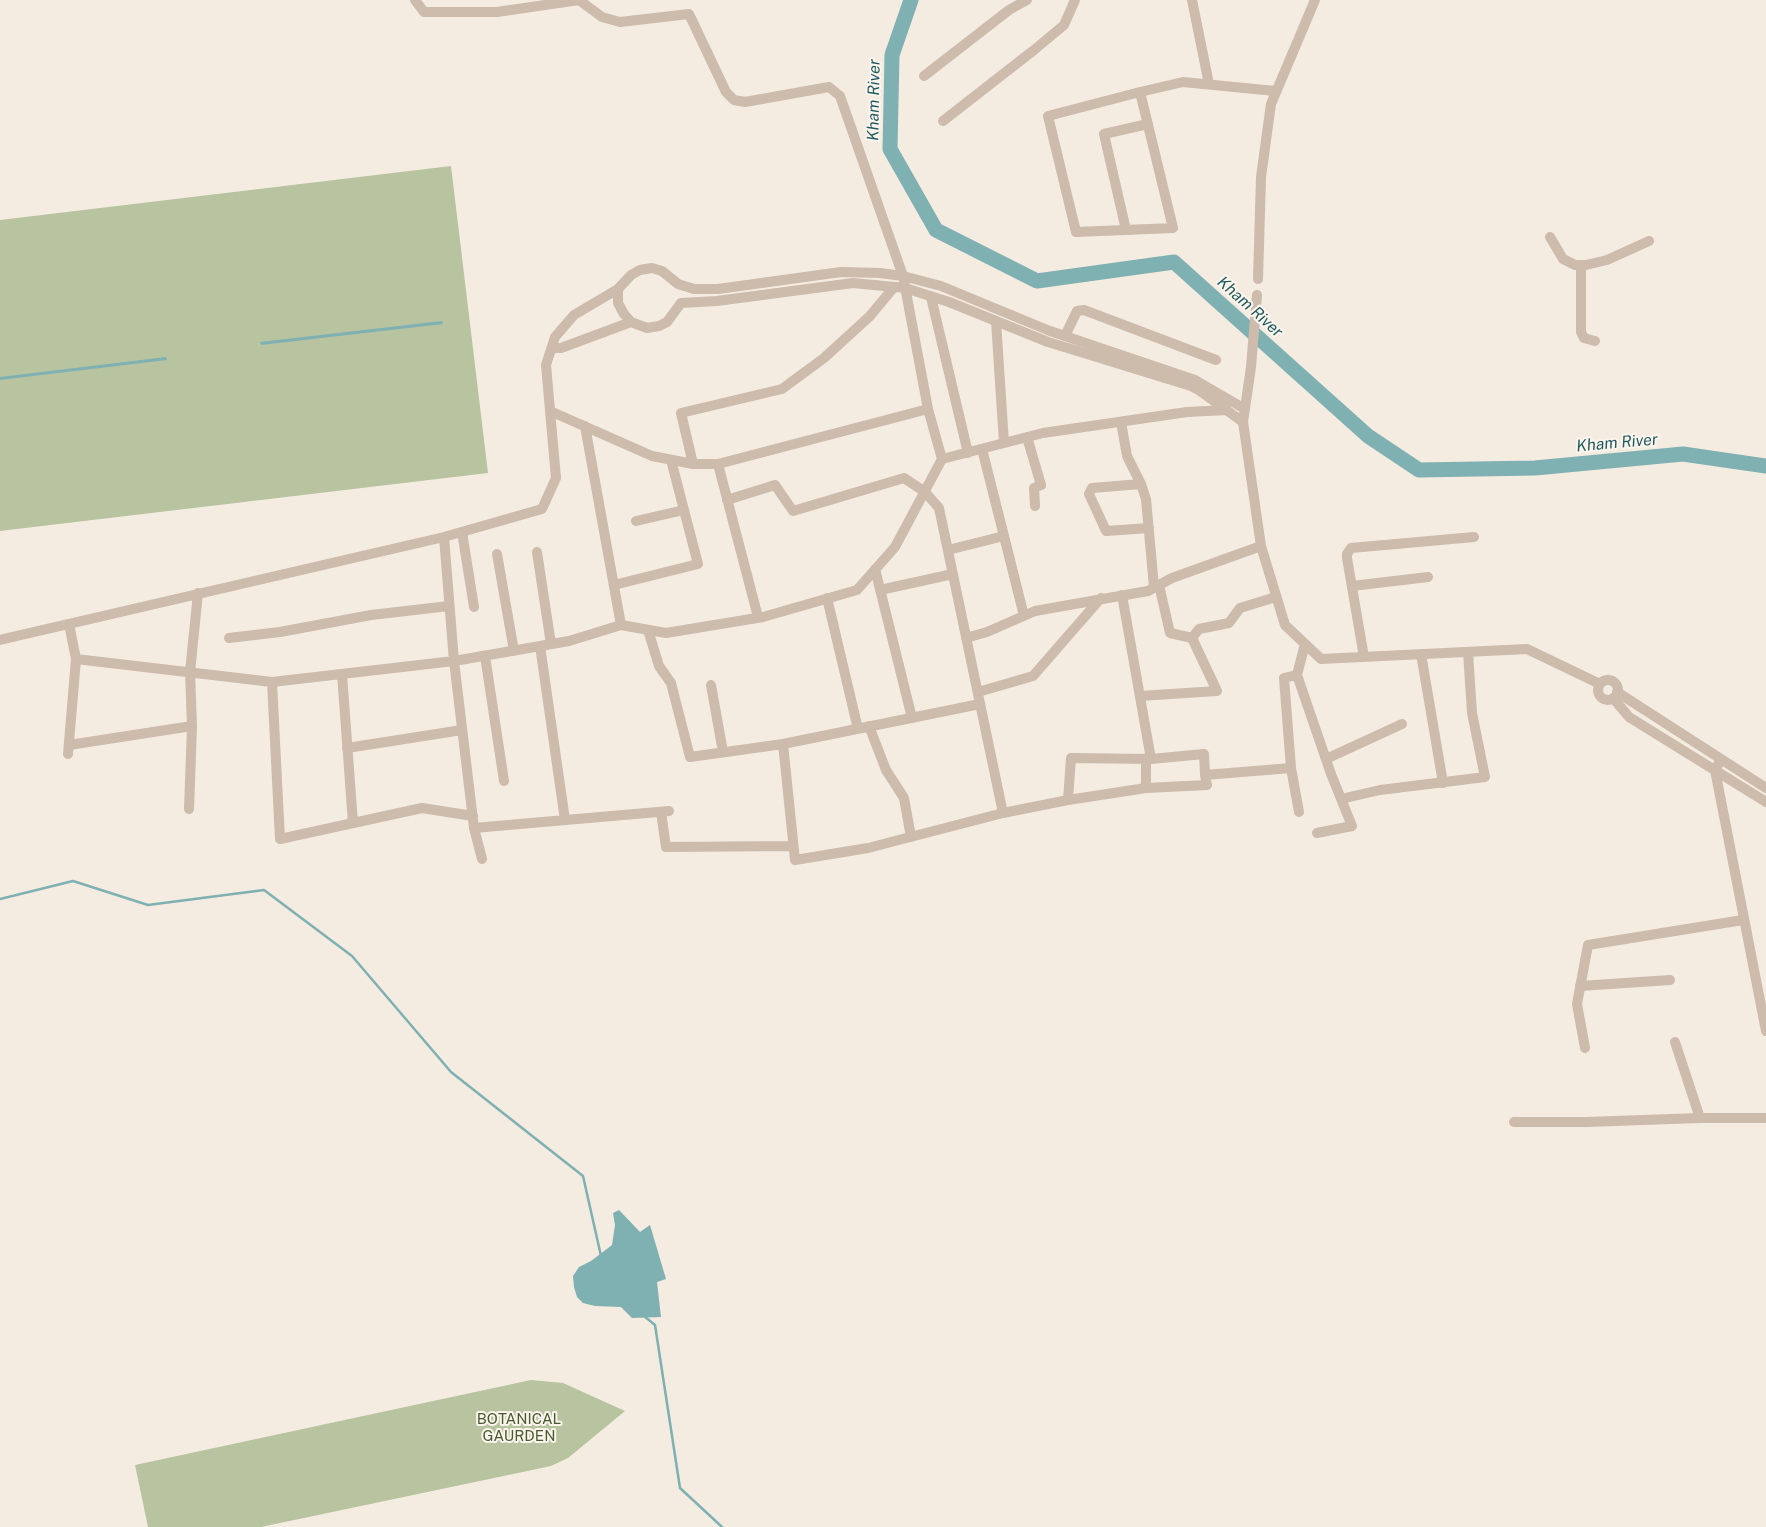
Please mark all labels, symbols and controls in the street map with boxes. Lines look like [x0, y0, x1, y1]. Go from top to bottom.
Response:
water label: Kham River [864, 59, 884, 141]
water label: Kham River [1213, 273, 1287, 341]
water label: Kham River [1575, 430, 1659, 456]
park label: BOTANICAL GAURDEN [477, 1410, 561, 1445]

